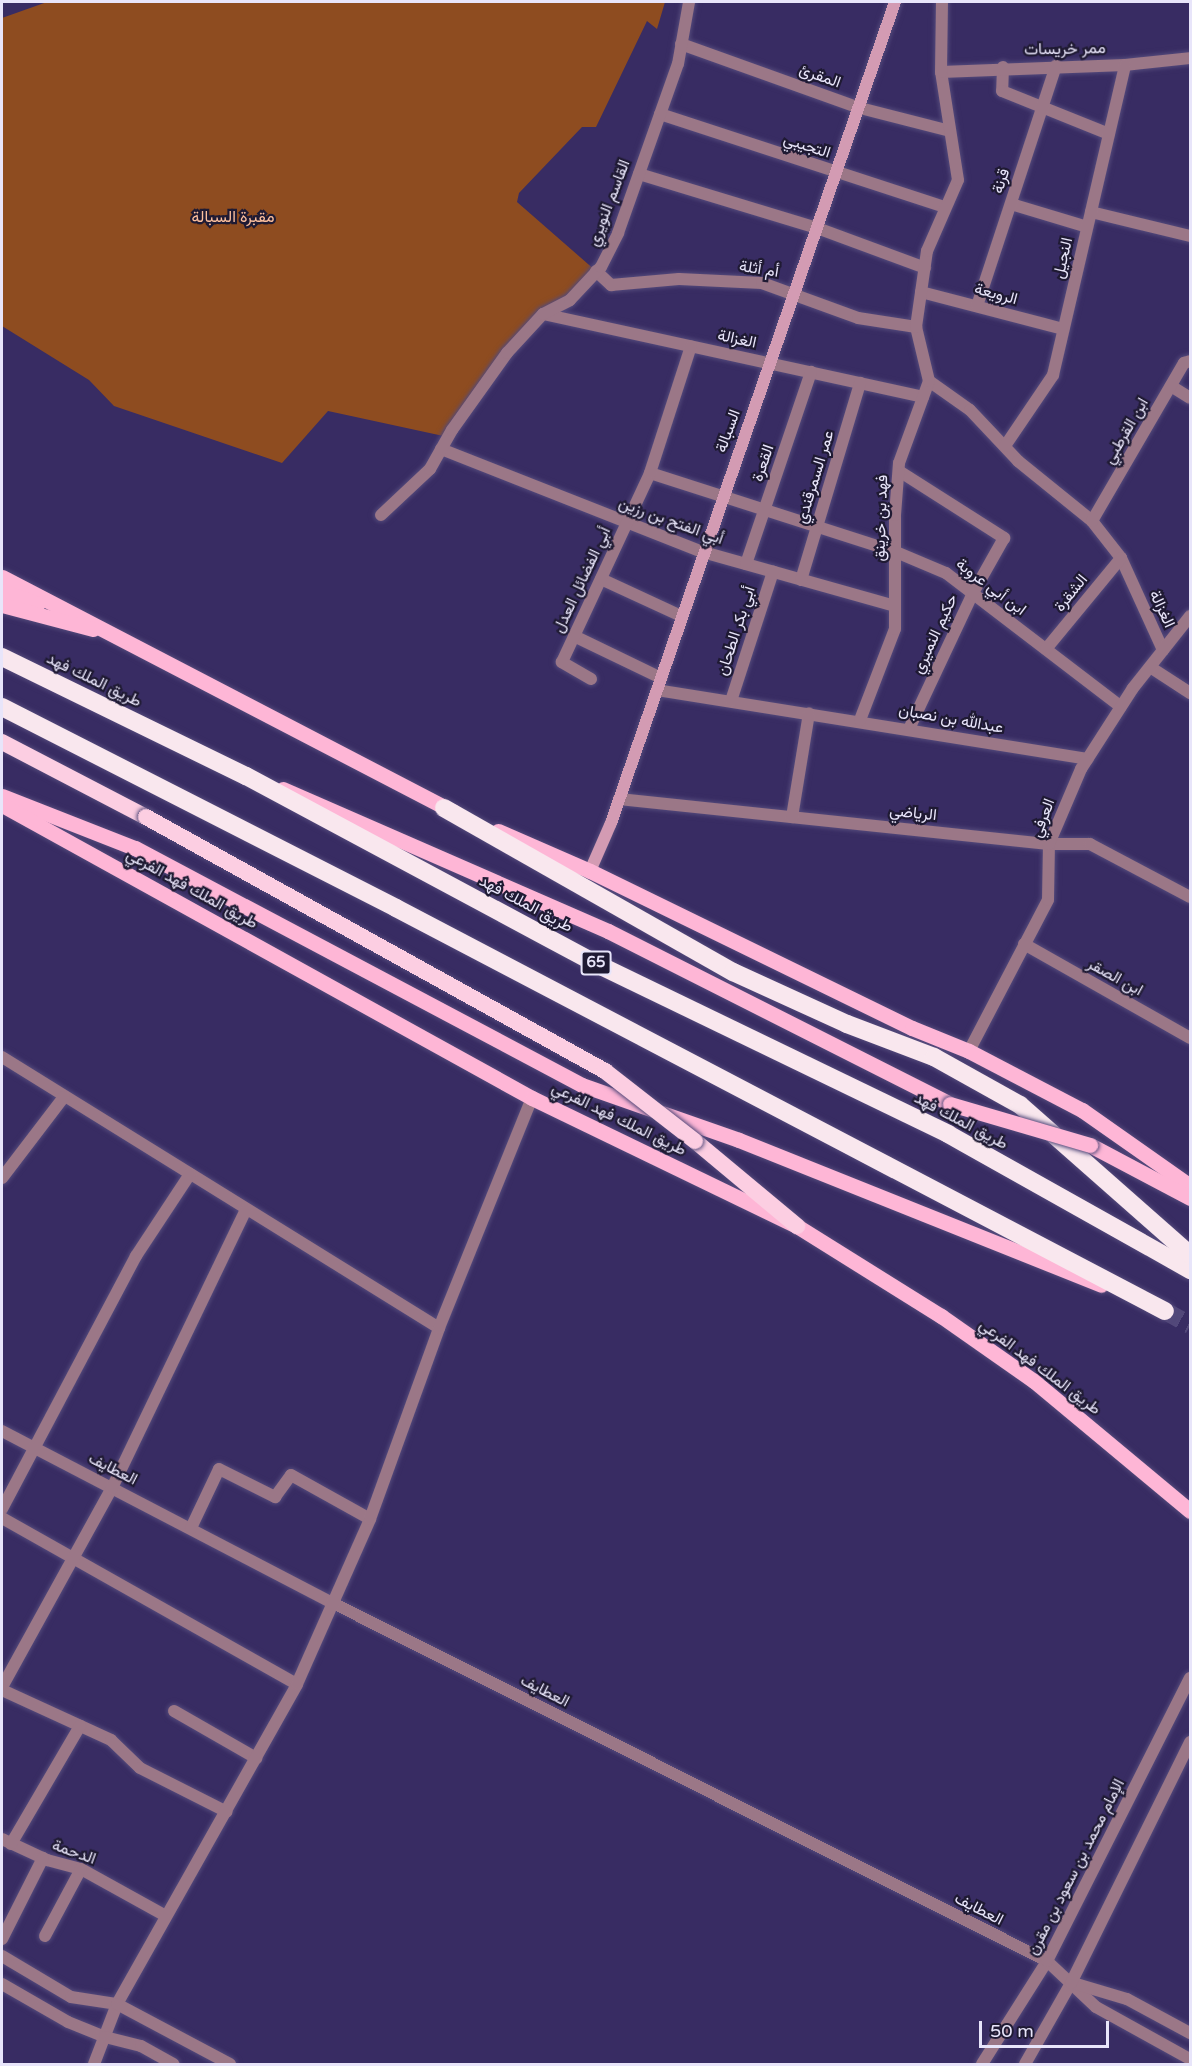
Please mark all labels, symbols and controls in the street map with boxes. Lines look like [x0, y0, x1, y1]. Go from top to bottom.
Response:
street label: ممر خريسات [1024, 39, 1106, 59]
street label: المقرئ [797, 60, 843, 92]
street label: التجيبي [781, 129, 833, 163]
street label: القاسم النويري [584, 157, 634, 249]
street label: قرنة [988, 166, 1014, 196]
park label: مقبرة السبالة [191, 207, 275, 227]
street label: النجيل [1049, 236, 1077, 280]
street label: أم أثلة [738, 256, 780, 282]
street label: الرويعة [972, 279, 1020, 309]
street label: الغزالة [716, 326, 758, 352]
street label: ابن القرطبي [1099, 395, 1153, 467]
street label: السبالة [711, 407, 745, 455]
street label: عمر السمرقندي [792, 428, 838, 526]
street label: القعرة [748, 442, 778, 484]
street label: فهد بن خرينق [870, 474, 892, 562]
street label: أبي الفتح بن رزين [616, 493, 726, 549]
street label: أبي الفضائل العدل [549, 524, 615, 636]
street label: ابن أبي عروبة [952, 554, 1030, 620]
street label: الشقرة [1050, 571, 1092, 615]
street label: أبي بكر الطحان [713, 584, 759, 678]
street label: الغزالة [1145, 587, 1179, 631]
street label: حكيم النميري [908, 591, 962, 677]
street label: طريق الملك فهد [43, 649, 145, 711]
street label: عبدالله بن نصبان [897, 700, 1005, 738]
street label: العرفي [1027, 796, 1059, 840]
street label: الرياضي [888, 801, 938, 825]
street label: طريق الملك فهد الفرعي [123, 845, 261, 933]
street label: طريق الملك فهد [476, 871, 576, 937]
road number: 65 [580, 951, 612, 975]
street label: ابن الصقر [1084, 954, 1146, 1000]
street label: طريق الملك فهد الفرعي [549, 1078, 689, 1160]
street label: طريق الملك فهد [911, 1088, 1011, 1154]
street label: طريق الملك فهد الفرعي [975, 1315, 1105, 1419]
street label: العطايف [85, 1449, 141, 1489]
street label: العطايف [517, 1671, 573, 1711]
street label: الإمام محمد بن سعود بن مقرن [1023, 1776, 1129, 1958]
street label: الدحمة [50, 1835, 98, 1869]
street label: العطايف [951, 1889, 1007, 1929]
scale bar [982, 2009, 1112, 2047]
text: 50 m [990, 2020, 1034, 2042]

